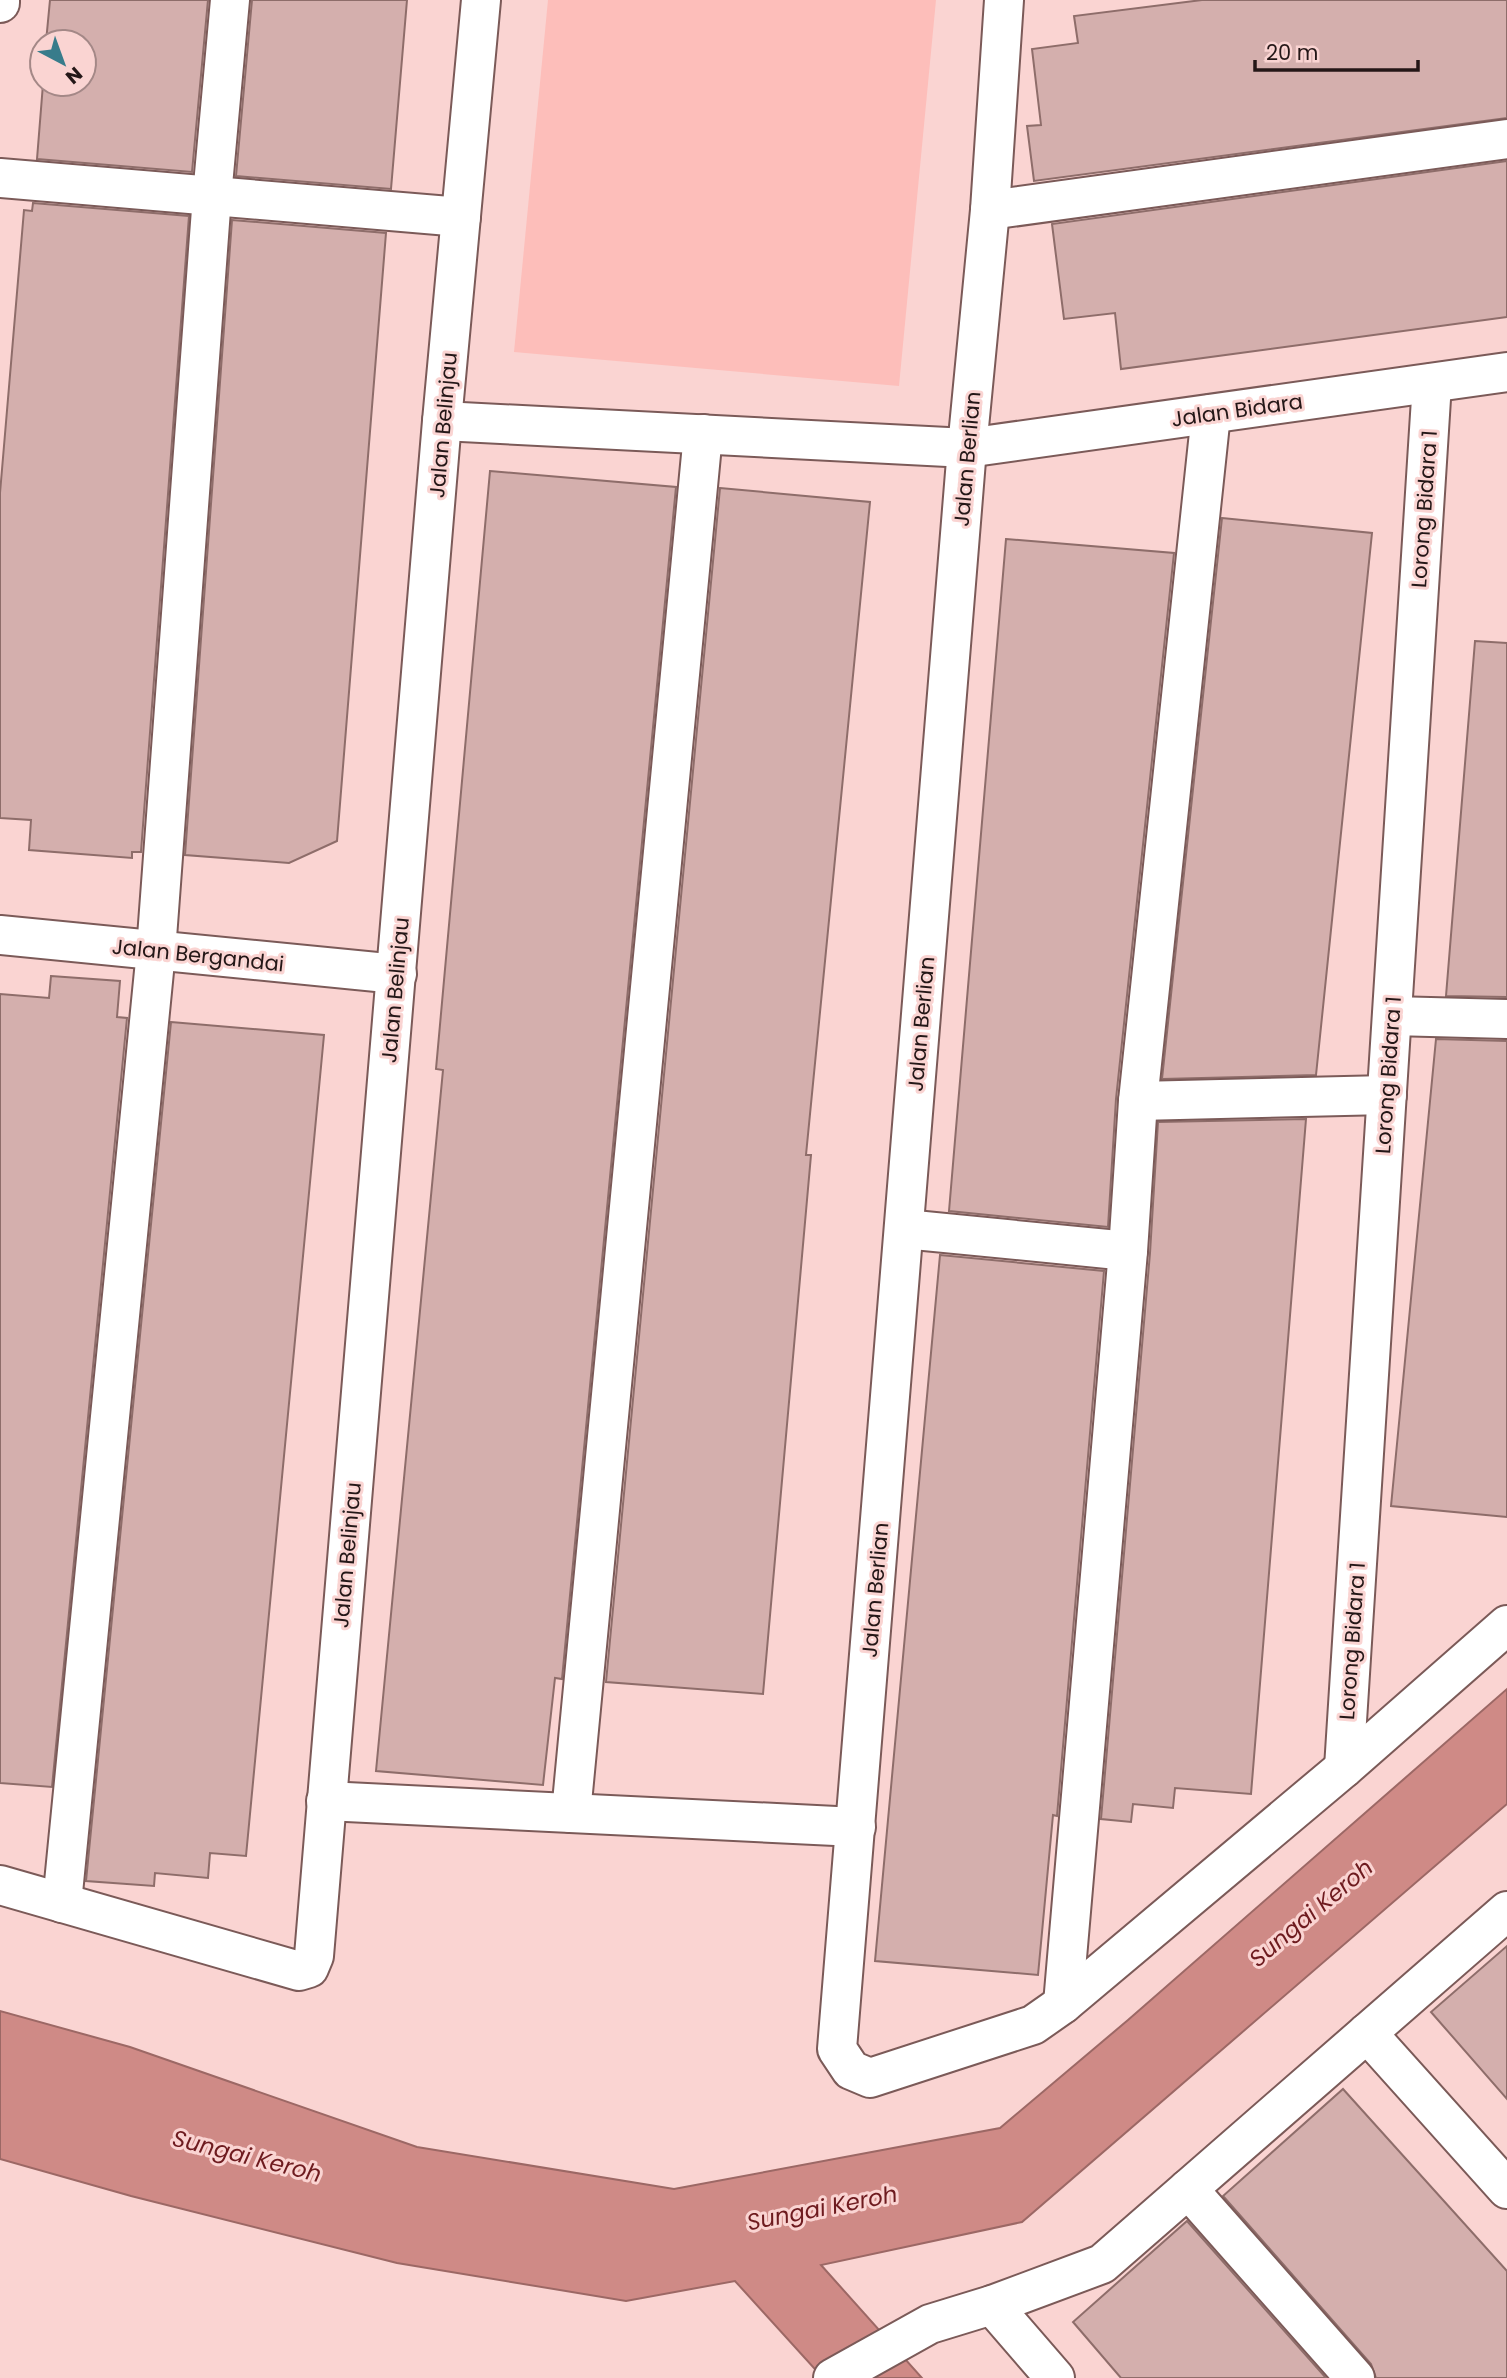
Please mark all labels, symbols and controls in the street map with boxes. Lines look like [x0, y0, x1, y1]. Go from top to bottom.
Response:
north arrow [28, 28, 98, 98]
scale bar [1255, 28, 1418, 72]
text: 20 m [1266, 38, 1319, 67]
text: N [60, 61, 88, 90]
street label: Jalan Belinjau [422, 351, 464, 499]
street label: Jalan Bidara [1170, 386, 1304, 434]
street label: Jalan Berlian [947, 390, 987, 528]
street label: Lorong Bidara 1 [1404, 429, 1444, 589]
street label: Jalan Belinjau [374, 916, 416, 1064]
street label: Jalan Bergandai [111, 932, 285, 978]
street label: Jalan Berlian [901, 955, 941, 1093]
street label: Lorong Bidara 1 [1368, 995, 1408, 1155]
street label: Jalan Belinjau [326, 1481, 368, 1629]
street label: Jalan Berlian [855, 1521, 895, 1659]
street label: Lorong Bidara 1 [1332, 1561, 1372, 1721]
water label: Sungai Keroh [1242, 1852, 1380, 1974]
water label: Sungai Keroh [169, 2122, 325, 2190]
water label: Sungai Keroh [744, 2178, 900, 2238]

